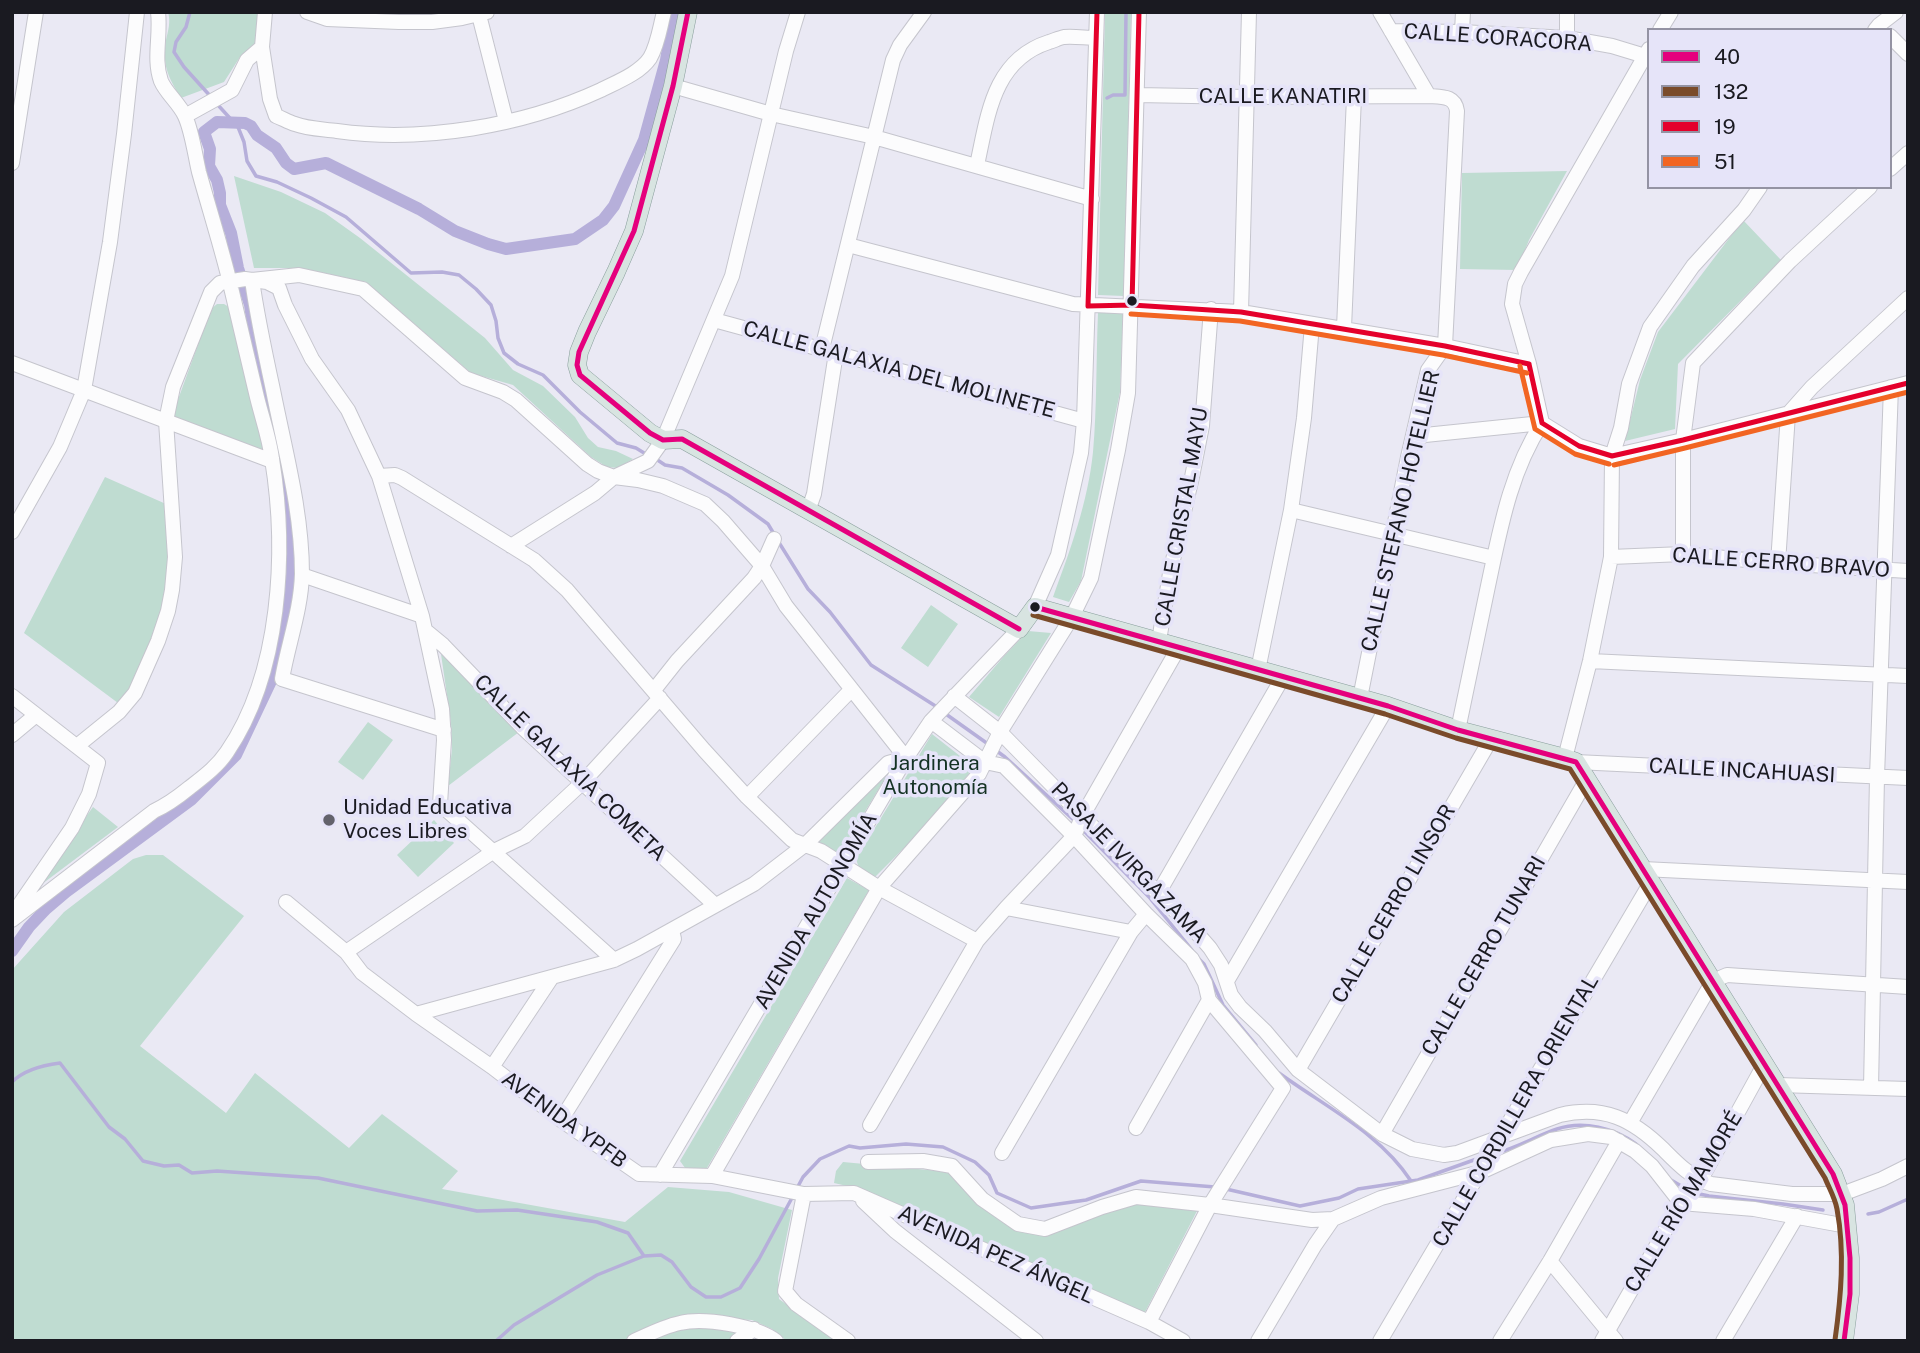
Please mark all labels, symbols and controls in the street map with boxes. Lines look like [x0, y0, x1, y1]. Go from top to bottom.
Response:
street label: CALLE CORACORA [1403, 19, 1593, 57]
legend [1647, 28, 1892, 189]
text: 40 [1714, 44, 1740, 69]
text: 132 [1714, 79, 1748, 104]
street label: CALLE KANATIRI [1199, 84, 1367, 110]
text: 19 [1714, 114, 1736, 139]
text: 51 [1714, 149, 1736, 174]
unlabelled marker [1125, 294, 1139, 308]
street label: CALLE GALAXIA DEL MOLINETE [740, 316, 1058, 424]
street label: CALLE STEFANO HOTELLIER [1356, 368, 1446, 654]
street label: CALLE CRISTAL MAYU [1150, 405, 1214, 629]
street label: CALLE CERRO BRAVO [1671, 543, 1891, 583]
unlabelled marker [1028, 600, 1042, 614]
street label: CALLE GALAXIA COMETA [469, 670, 671, 866]
park label: Jardinera Autonomía [882, 751, 988, 801]
street label: CALLE INCAHUASI [1648, 754, 1836, 788]
street label: PASAJE IVIRGAZAMA [1046, 777, 1212, 949]
place label: Unidad Educativa Voces Libres [343, 795, 512, 845]
street label: CALLE CERRO LINSOR [1327, 800, 1461, 1008]
street label: AVENIDA AUTONOMÍA [749, 808, 883, 1014]
marker: Unidad Educativa Voces Libres [321, 812, 337, 828]
street label: CALLE CERRO TUNARI [1417, 852, 1551, 1060]
street label: CALLE CORDILLERA ORIENTAL [1428, 970, 1604, 1252]
street label: AVENIDA YPFB [497, 1066, 631, 1174]
street label: CALLE RÍO MAMORÉ [1620, 1107, 1748, 1297]
street label: AVENIDA PEZ ÁNGEL [894, 1200, 1098, 1310]

